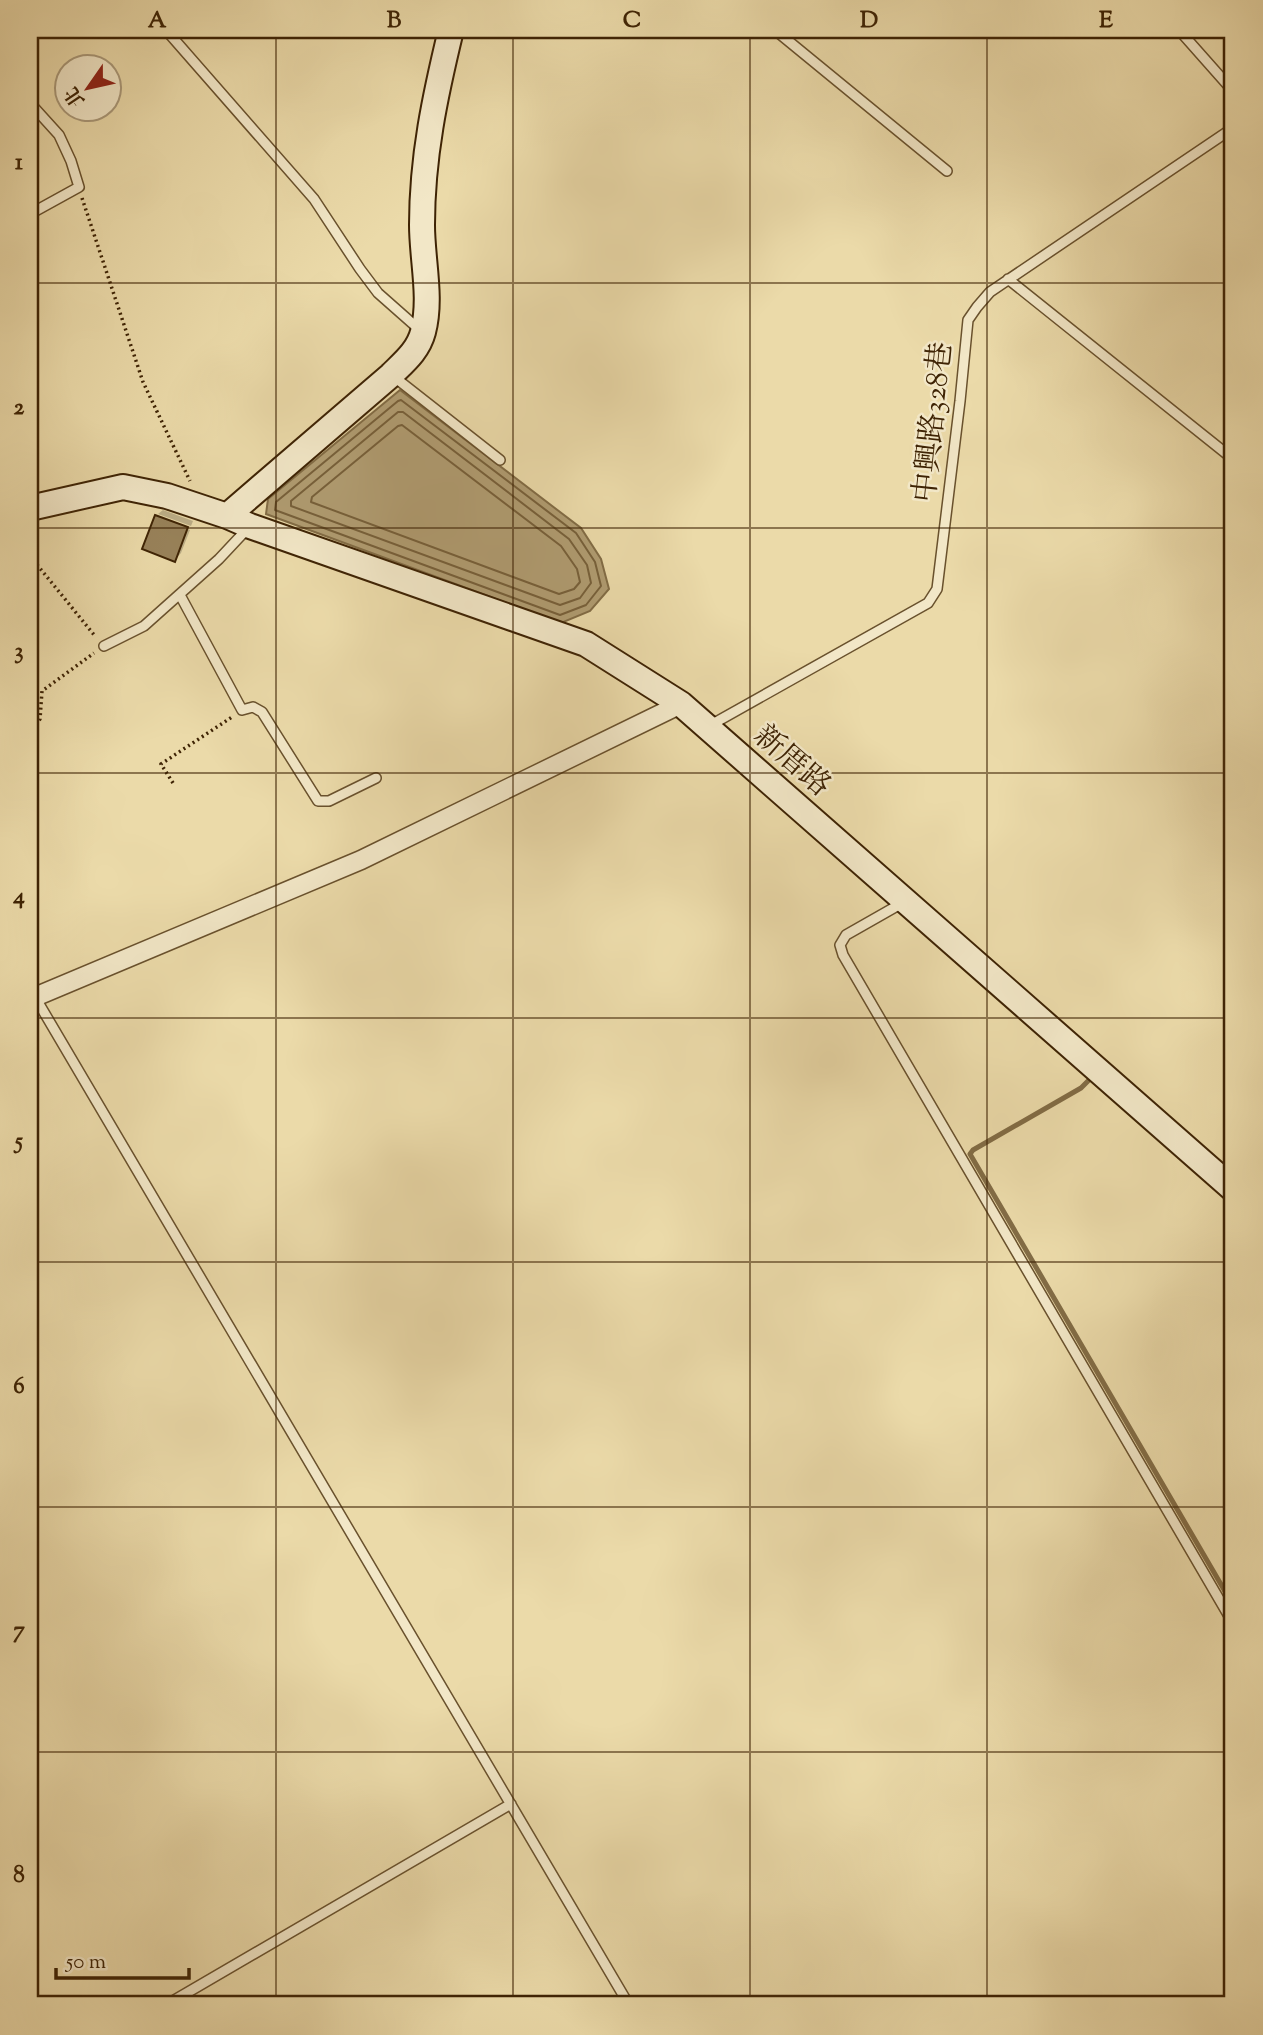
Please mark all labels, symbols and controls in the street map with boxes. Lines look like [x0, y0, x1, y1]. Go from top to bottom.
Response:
text: A [148, 5, 167, 38]
text: B [387, 5, 402, 38]
text: C [623, 5, 641, 38]
text: D [860, 5, 878, 38]
text: E [1099, 5, 1113, 38]
north arrow [52, 52, 122, 122]
text: 北 [59, 81, 92, 112]
text: 1 [15, 147, 23, 180]
street label: 中興路328巷 [905, 340, 964, 505]
text: 2 [14, 392, 25, 425]
text: 3 [14, 636, 24, 669]
street label: 新厝路 [743, 716, 839, 808]
text: 4 [12, 881, 25, 914]
text: 5 [13, 1126, 23, 1159]
text: 6 [13, 1371, 25, 1404]
text: 7 [13, 1615, 25, 1648]
text: 8 [13, 1860, 25, 1893]
scale bar [56, 1937, 189, 1981]
text: 50 m [65, 1948, 106, 1978]

